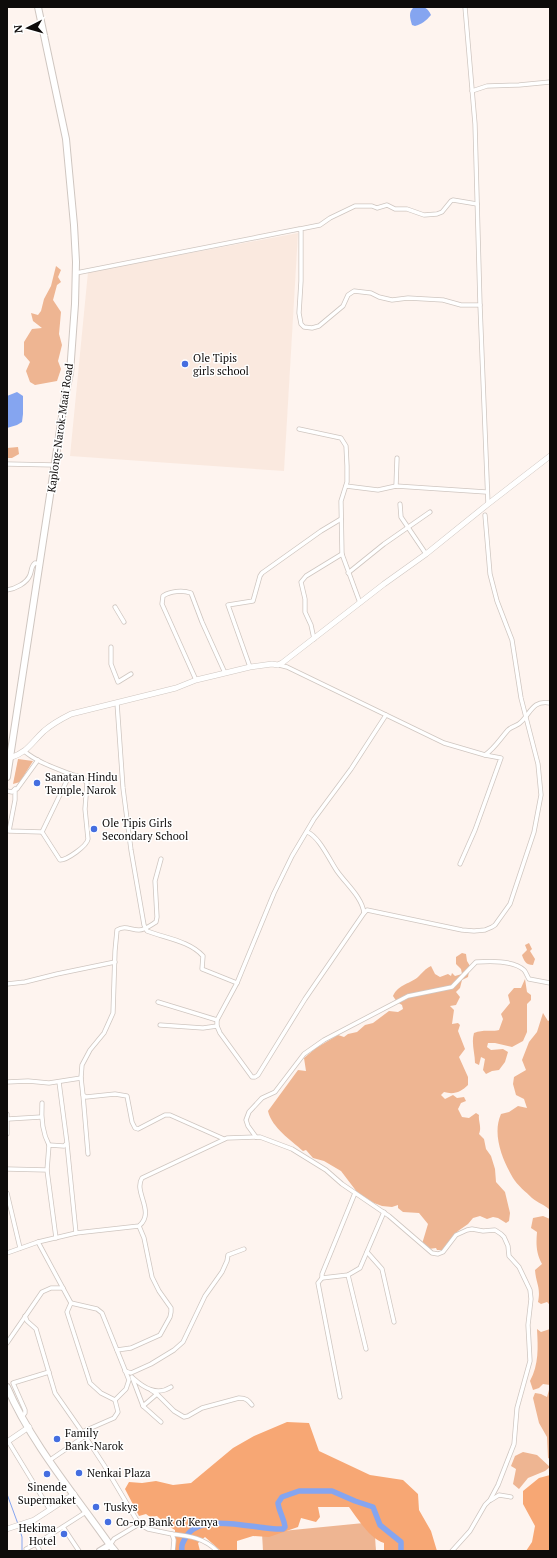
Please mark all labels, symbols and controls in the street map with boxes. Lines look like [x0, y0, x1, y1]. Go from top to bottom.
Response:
north arrow [8, 8, 48, 48]
text: N [11, 24, 25, 34]
place label: Ole Tipis girls school [193, 351, 249, 378]
marker: Ole Tipis girls school [180, 359, 190, 369]
street label: Kaplong-Narok-Maai Road [44, 362, 76, 494]
place label: Sanatan Hindu Temple, Narok [45, 770, 118, 797]
marker: Sanatan Hindu Temple, Narok [32, 778, 42, 788]
place label: Ole Tipis Girls Secondary School [102, 816, 188, 843]
marker: Ole Tipis Girls Secondary School [89, 824, 99, 834]
place label: Family Bank-Narok [65, 1426, 124, 1453]
marker: Family Bank-Narok [52, 1434, 62, 1444]
place label: Nenkai Plaza [87, 1466, 151, 1480]
marker: Nenkai Plaza [74, 1468, 84, 1478]
marker: Sinende Supermaket [42, 1469, 52, 1479]
place label: Sinende Supermaket [18, 1480, 76, 1507]
place label: Tuskys [104, 1500, 138, 1514]
marker: Tuskys [91, 1502, 101, 1512]
place label: Co-op Bank of Kenya [116, 1515, 218, 1529]
marker: Co-op Bank of Kenya [103, 1517, 113, 1527]
place label: Hekima Hotel [18, 1521, 56, 1548]
marker: Hekima Hotel [59, 1529, 69, 1539]

